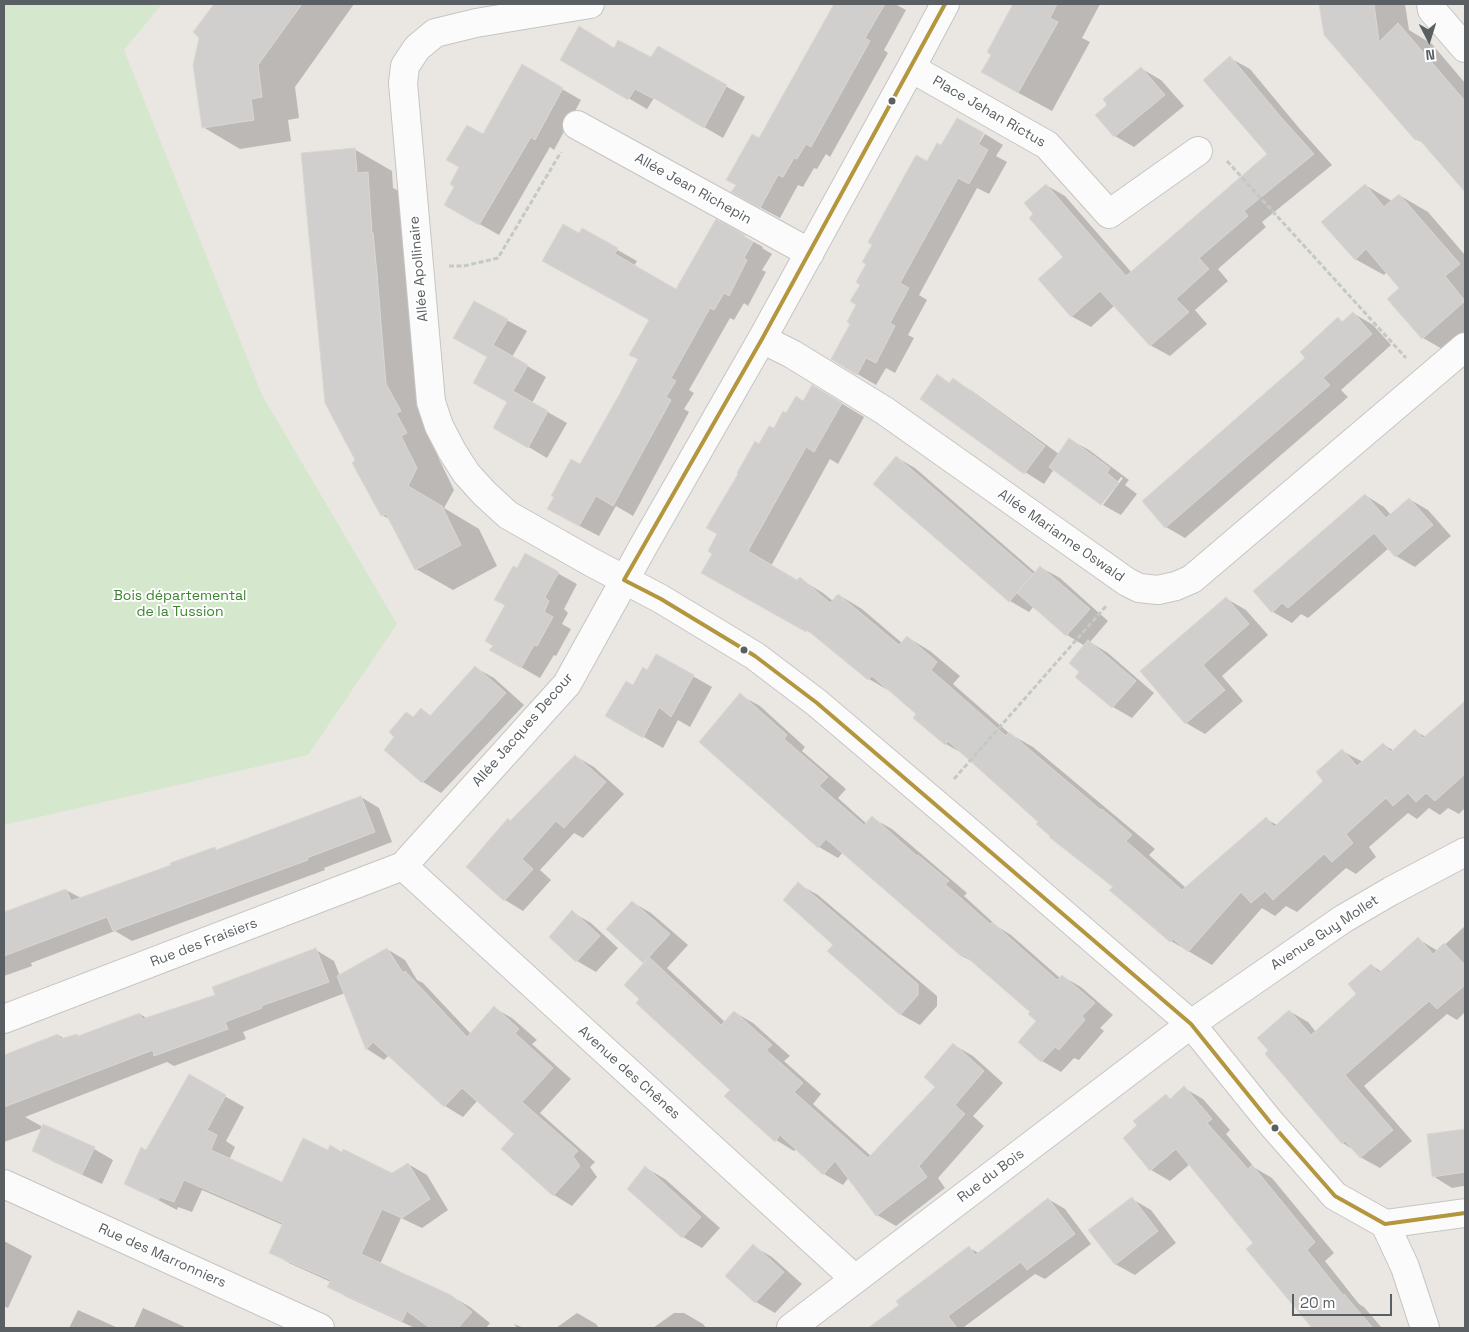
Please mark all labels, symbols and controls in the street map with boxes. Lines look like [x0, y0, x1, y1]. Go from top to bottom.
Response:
north arrow [1404, 15, 1454, 65]
text: N [1425, 46, 1436, 64]
street label: Place Jehan Rictus [929, 73, 1049, 151]
unlabelled marker [887, 96, 897, 106]
street label: Allée Jean Richepin [632, 150, 754, 228]
street label: Allée Apollinaire [406, 215, 432, 323]
street label: Allée Marianne Oswald [995, 486, 1127, 586]
park label: Bois départemental de la Tussion [113, 588, 247, 620]
unlabelled marker [739, 645, 749, 655]
street label: Allée Jacques Decour [469, 670, 577, 790]
street label: Avenue Guy Mollet [1268, 892, 1382, 974]
street label: Rue des Fraisiers [148, 915, 260, 971]
street label: Avenue des Chênes [575, 1023, 683, 1123]
unlabelled marker [1270, 1123, 1280, 1133]
street label: Rue du Bois [954, 1145, 1028, 1207]
street label: Rue des Marronniers [96, 1220, 228, 1292]
scale bar [1294, 1284, 1394, 1316]
text: 20 m [1300, 1293, 1335, 1312]

